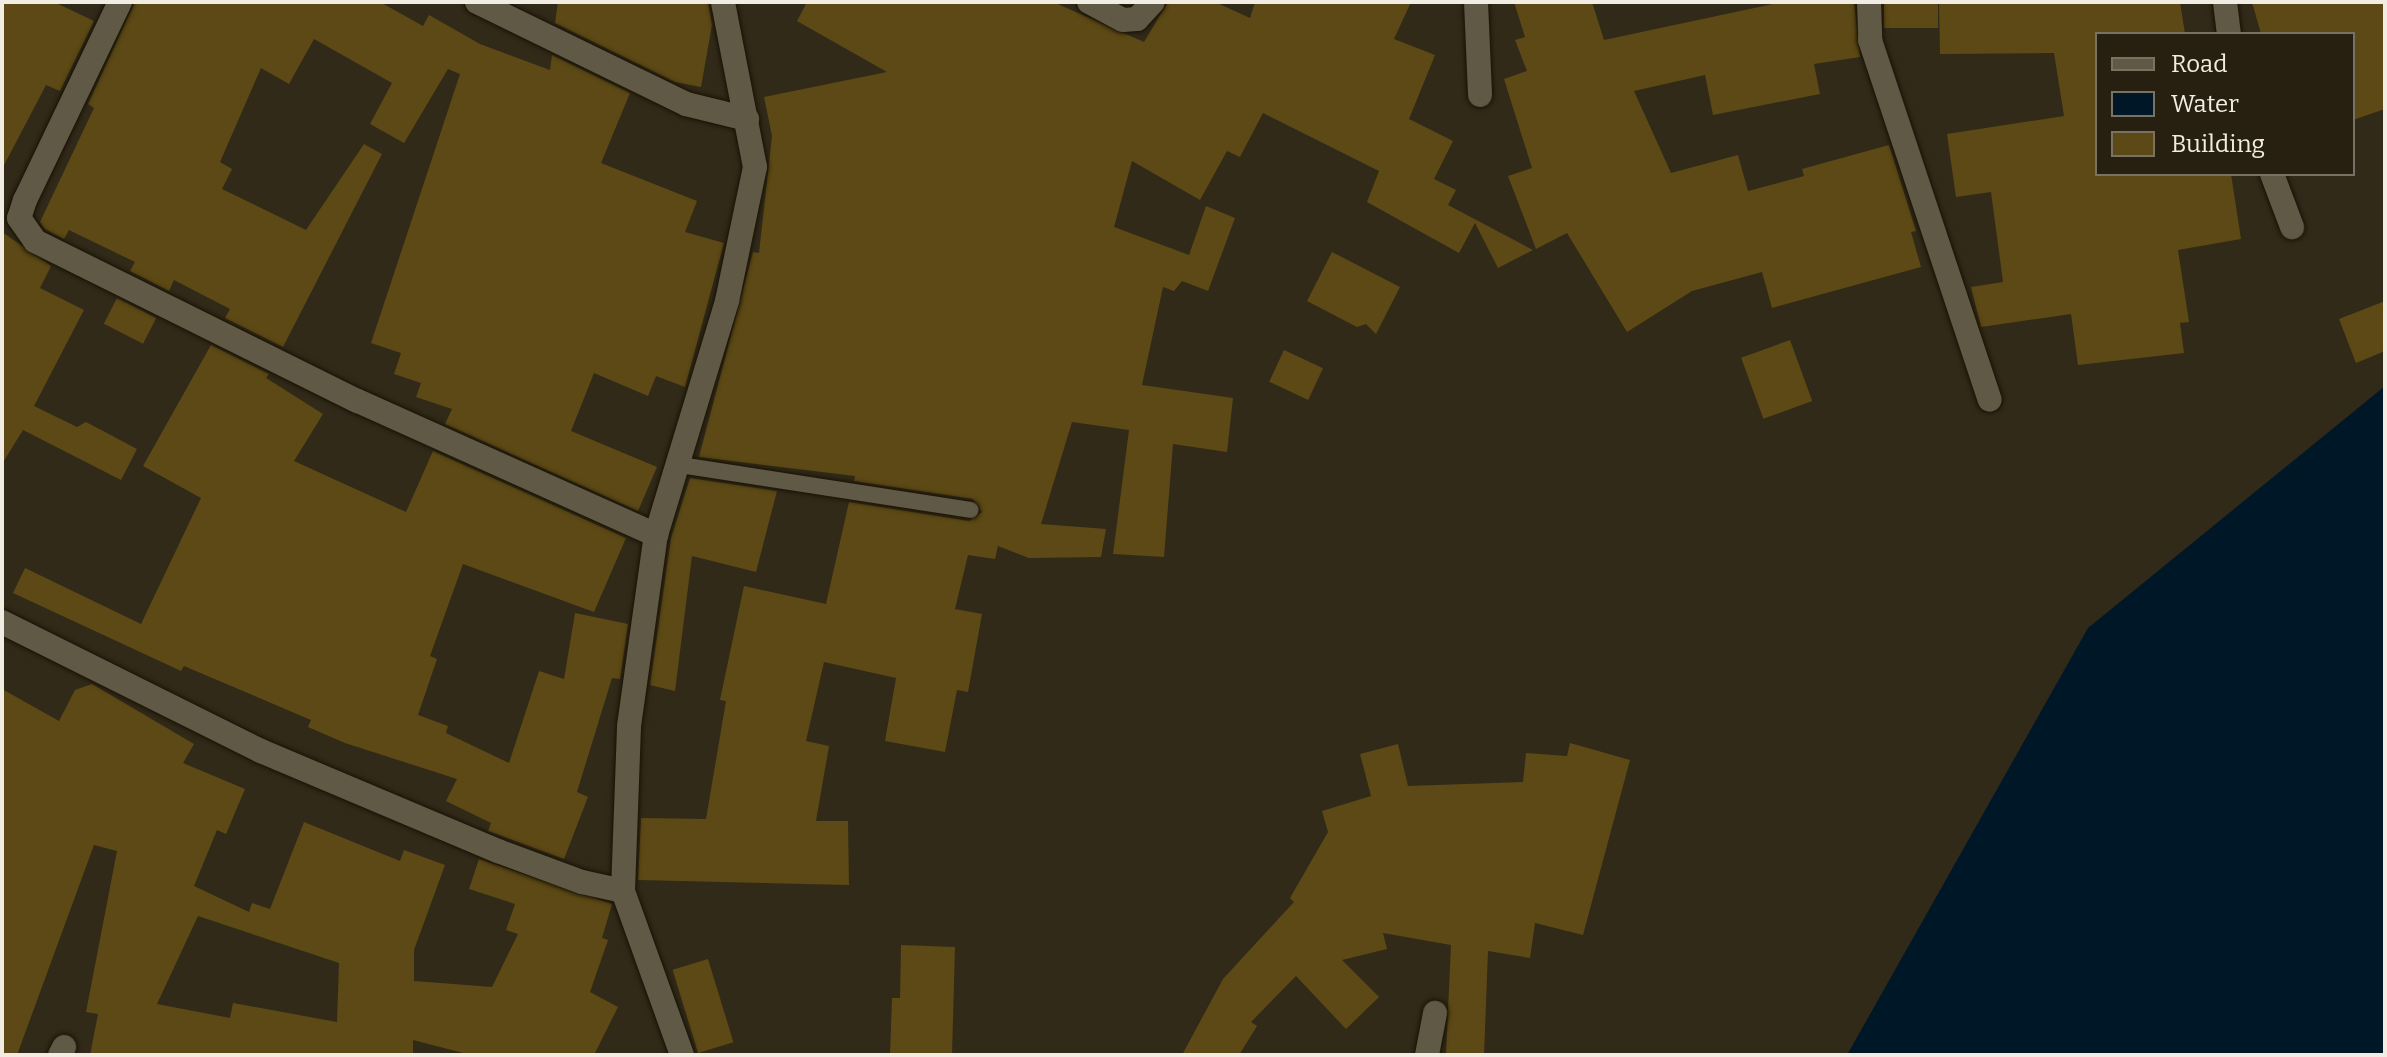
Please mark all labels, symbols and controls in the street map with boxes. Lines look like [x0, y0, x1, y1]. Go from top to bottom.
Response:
legend [2095, 32, 2355, 176]
text: Road [2171, 50, 2227, 78]
text: Water [2171, 90, 2239, 118]
text: Building [2171, 130, 2265, 158]

